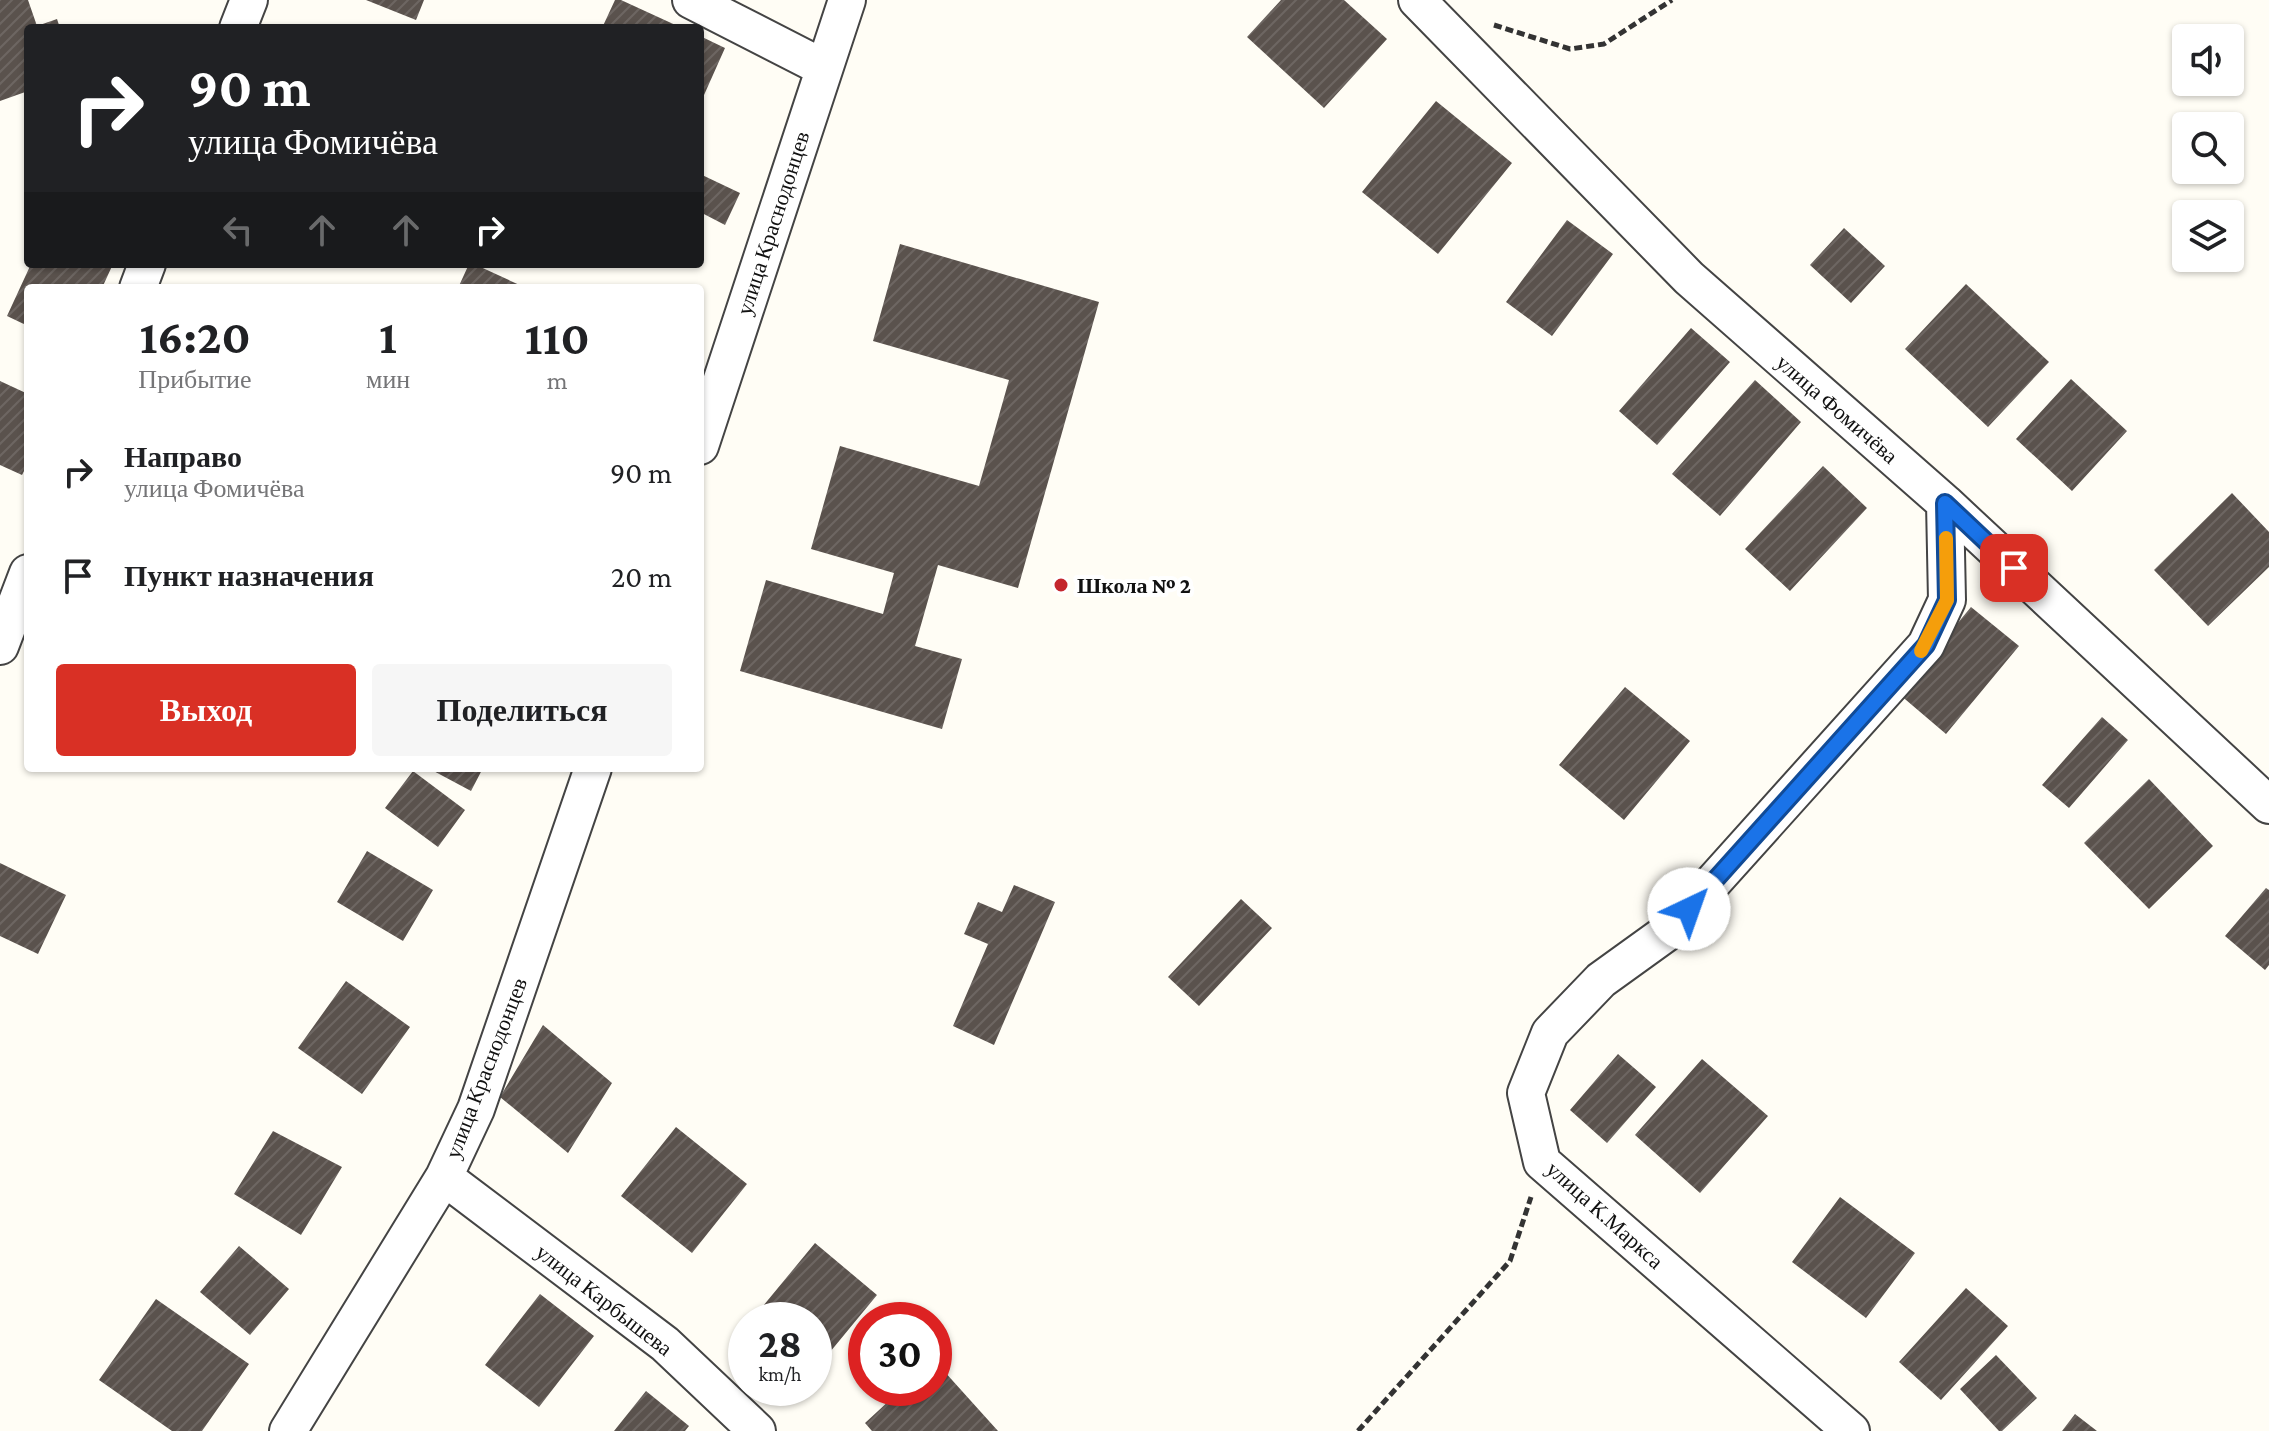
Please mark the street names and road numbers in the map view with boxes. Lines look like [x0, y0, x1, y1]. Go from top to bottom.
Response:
street label: улица Краснодонцев [731, 128, 815, 318]
street label: улица Фомичёва [1771, 349, 1903, 469]
street label: улица Краснодонцев [440, 974, 532, 1162]
street label: улица К.Маркса [1541, 1156, 1669, 1274]
street label: улица Карбышева [531, 1239, 677, 1361]

